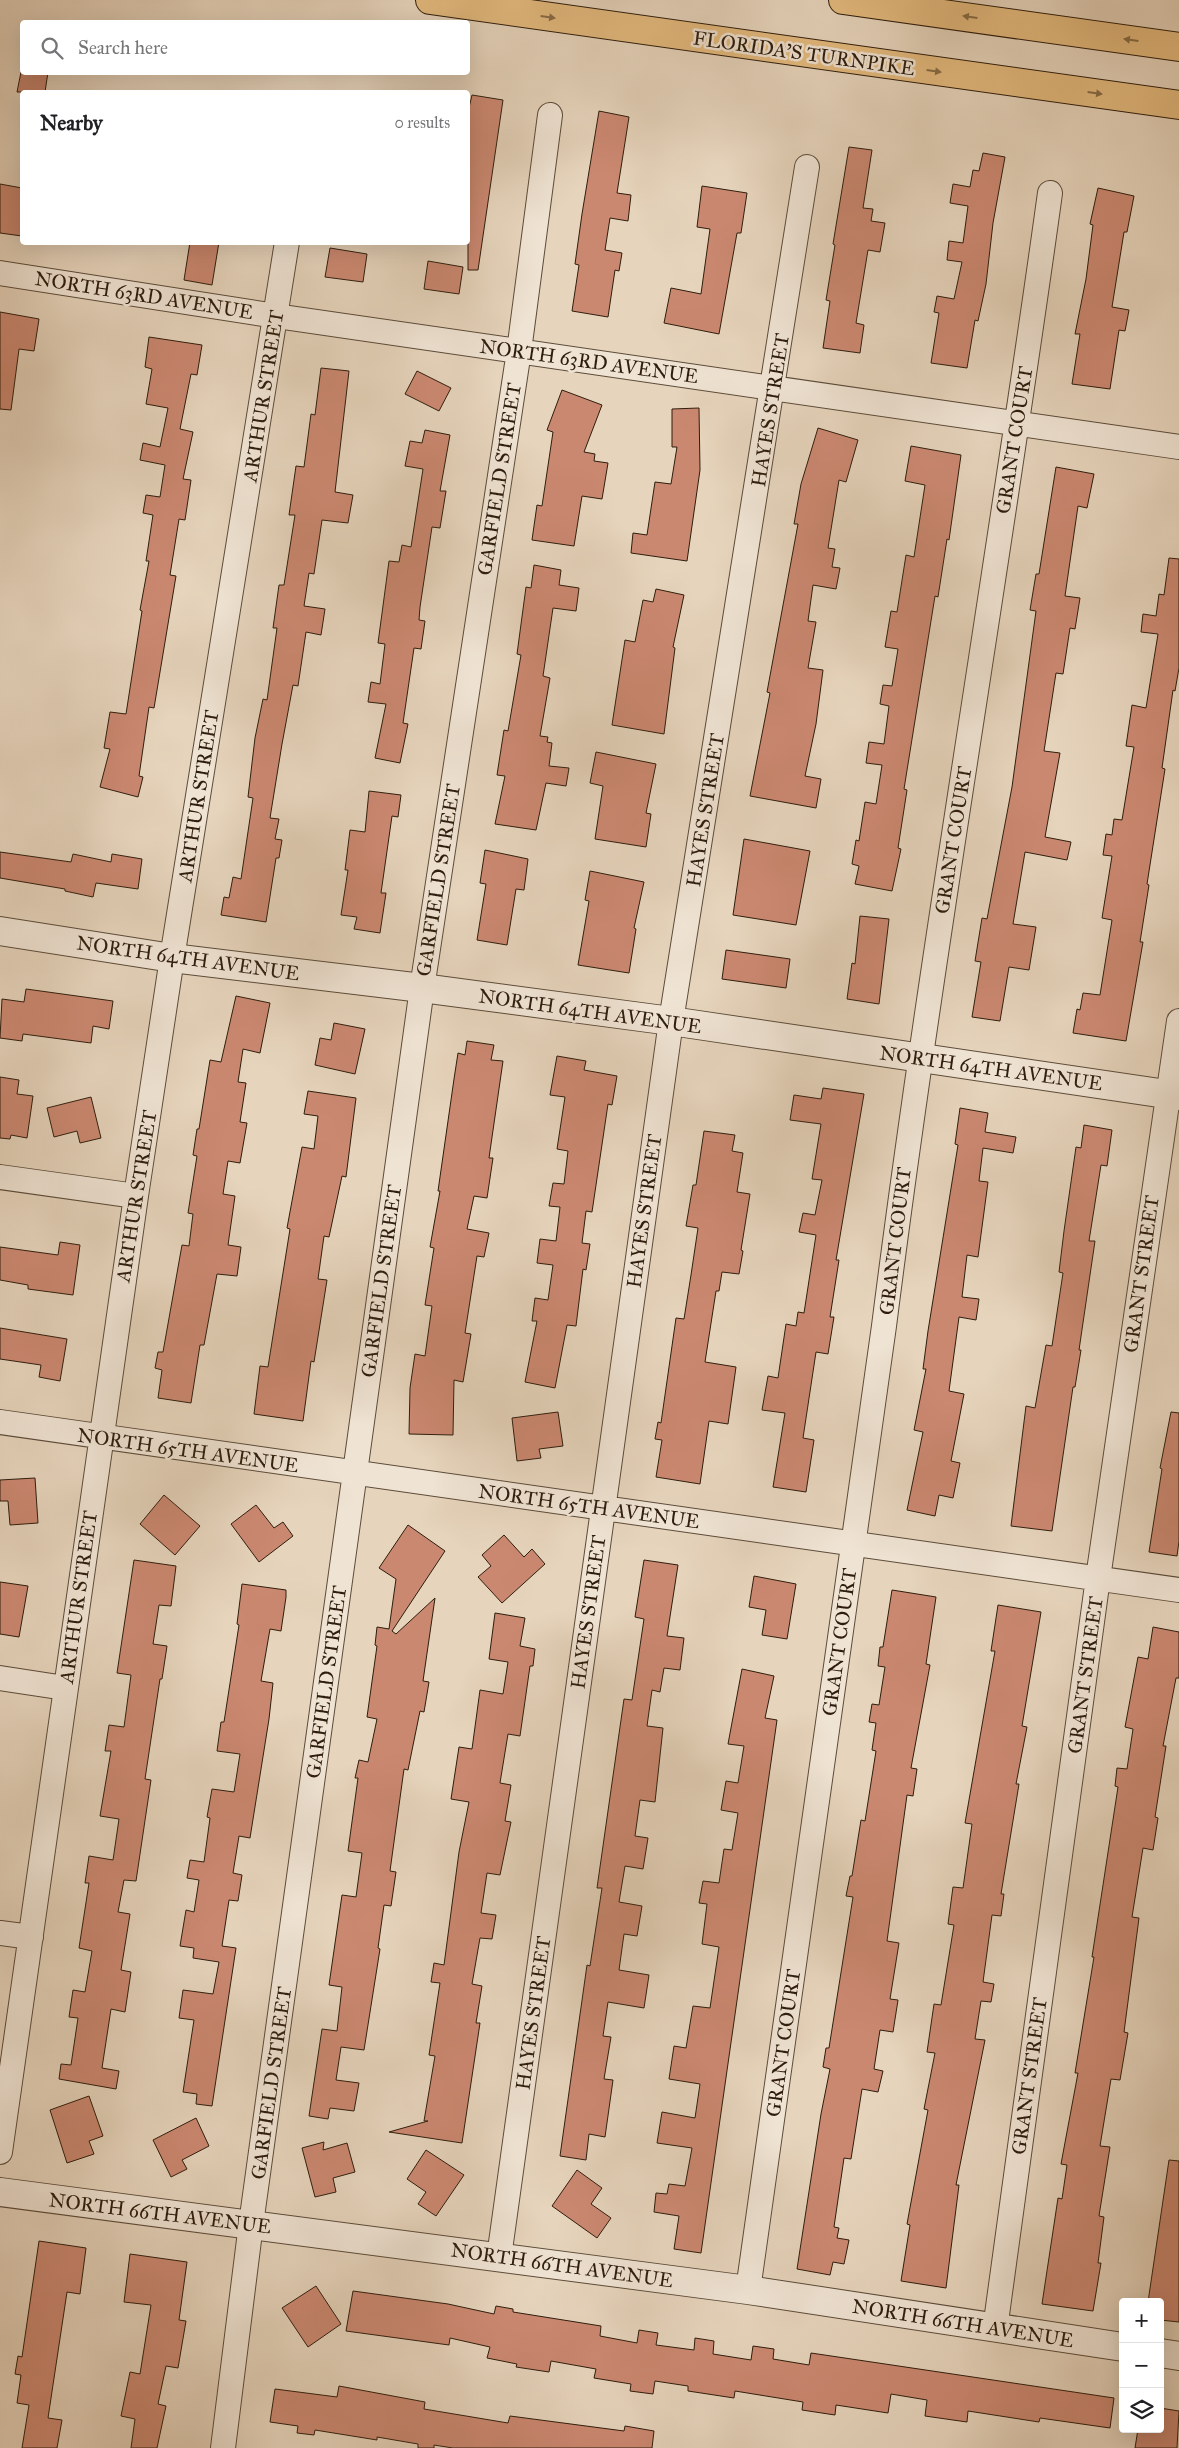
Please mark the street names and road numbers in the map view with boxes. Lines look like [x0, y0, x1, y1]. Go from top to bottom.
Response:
street label: FLORIDA'S TURNPIKE [692, 26, 916, 80]
street label: NORTH 63RD AVENUE [33, 266, 255, 324]
street label: ARTHUR STREET [237, 308, 289, 485]
street label: HAYES STREET [746, 331, 794, 488]
street label: NORTH 63RD AVENUE [478, 334, 700, 388]
street label: GRANT COURT [990, 364, 1038, 515]
street label: GARFIELD STREET [472, 381, 526, 577]
street label: ARTHUR STREET [172, 708, 224, 885]
street label: HAYES STREET [681, 731, 729, 888]
street label: GRANT COURT [929, 764, 977, 915]
street label: GARFIELD STREET [411, 782, 465, 978]
street label: NORTH 64TH AVENUE [75, 930, 301, 986]
street label: NORTH 64TH AVENUE [477, 983, 703, 1039]
street label: NORTH 64TH AVENUE [878, 1040, 1104, 1096]
street label: ARTHUR STREET [110, 1108, 162, 1285]
street label: HAYES STREET [621, 1132, 667, 1289]
street label: GRANT COURT [874, 1165, 916, 1316]
street label: GARFIELD STREET [356, 1183, 406, 1379]
street label: GRANT STREET [1118, 1193, 1164, 1354]
street label: NORTH 65TH AVENUE [76, 1423, 300, 1477]
street label: NORTH 65TH AVENUE [477, 1479, 701, 1533]
street label: ARTHUR STREET [54, 1509, 102, 1686]
street label: HAYES STREET [565, 1533, 611, 1690]
street label: GRANT COURT [817, 1566, 861, 1717]
street label: GARFIELD STREET [301, 1584, 351, 1780]
street label: GRANT STREET [1062, 1594, 1108, 1755]
street label: HAYES STREET [510, 1934, 556, 2091]
street label: GRANT COURT [761, 1967, 805, 2118]
street label: GARFIELD STREET [246, 1985, 296, 2181]
street label: GRANT STREET [1006, 1995, 1052, 2156]
street label: NORTH 66TH AVENUE [47, 2187, 273, 2239]
street label: NORTH 66TH AVENUE [449, 2238, 675, 2292]
street label: NORTH 66TH AVENUE [851, 2294, 1075, 2352]

